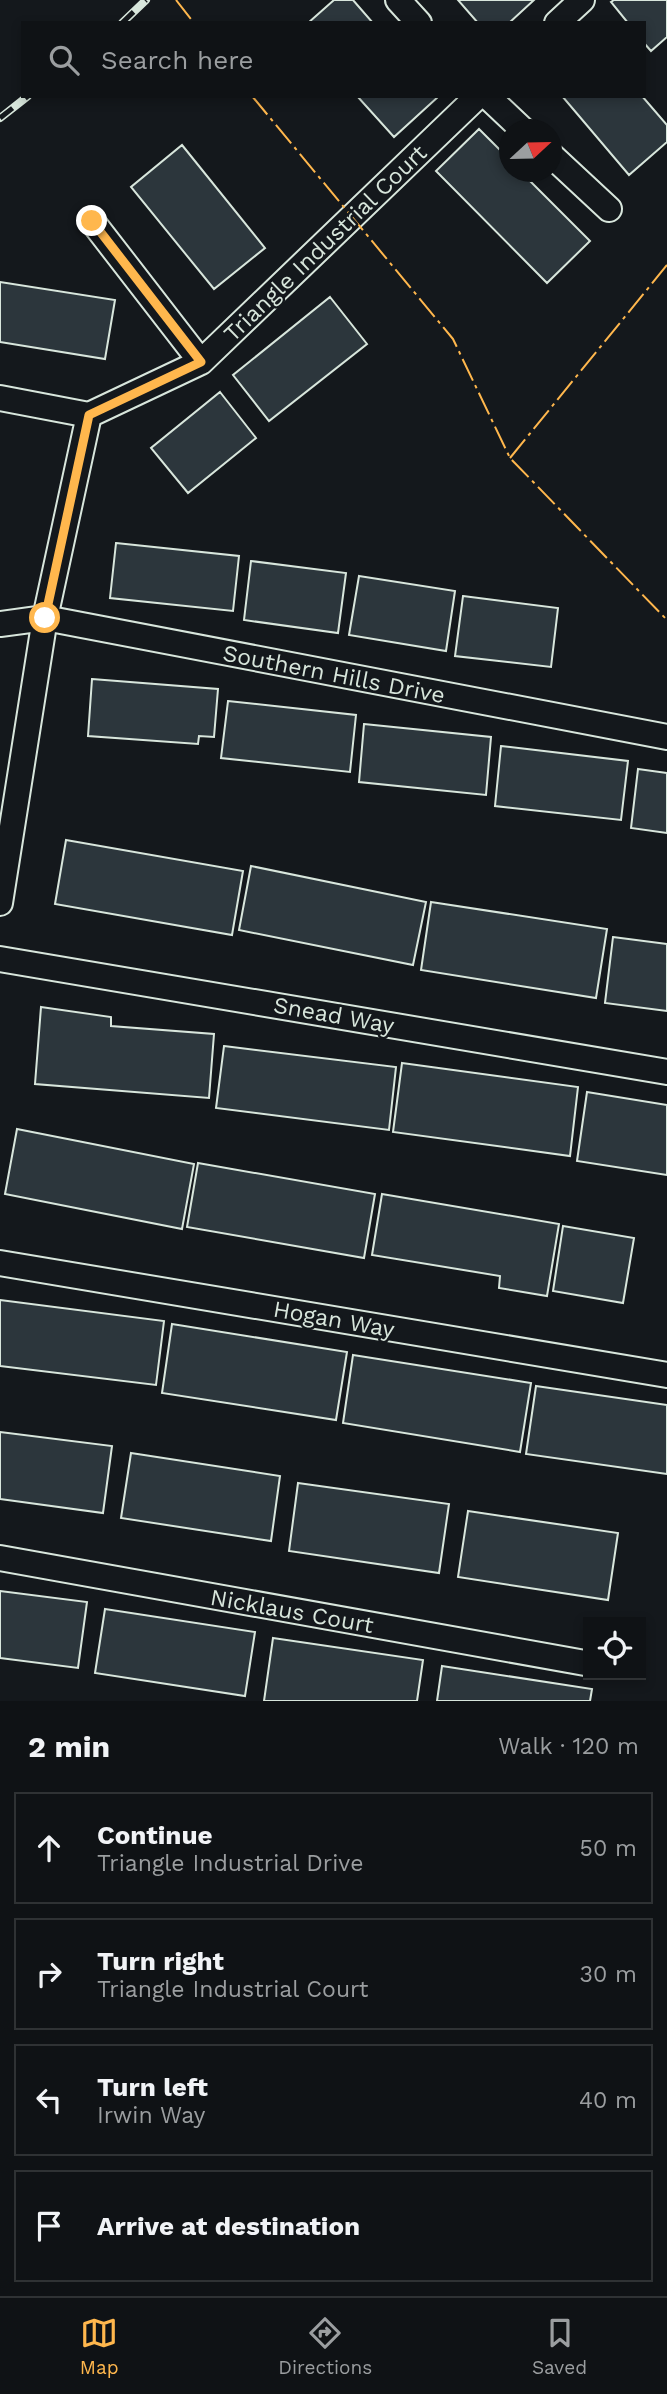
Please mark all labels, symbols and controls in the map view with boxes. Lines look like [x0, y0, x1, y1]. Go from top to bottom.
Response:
search box [21, 21, 646, 98]
icon: search [45, 41, 83, 79]
text: Search here [101, 45, 253, 75]
north arrow [499, 119, 562, 182]
street label: Triangle Industrial Court [218, 139, 433, 347]
route end [76, 205, 107, 236]
route start [29, 602, 60, 633]
street label: Southern Hills Drive [221, 640, 447, 709]
street label: Snead Way [271, 992, 397, 1039]
street label: Hogan Way [271, 1296, 397, 1343]
street label: Nicklaus Court [208, 1584, 376, 1639]
map controls [583, 1617, 646, 1680]
button: locate [583, 1617, 646, 1680]
text: 2 min [28, 1729, 110, 1764]
text: Walk · 120 m [498, 1733, 639, 1760]
text: Continue [97, 1820, 213, 1850]
icon: ahead [30, 1829, 68, 1867]
text: 50 m [580, 1835, 637, 1862]
text: Triangle Industrial Drive [97, 1850, 364, 1877]
text: Turn right [97, 1946, 224, 1976]
icon: right [30, 1955, 68, 1993]
text: 30 m [580, 1961, 637, 1988]
text: Triangle Industrial Court [97, 1976, 368, 2003]
text: Turn left [97, 2072, 208, 2102]
icon: left [30, 2081, 68, 2119]
text: 40 m [579, 2087, 637, 2114]
text: Irwin Way [97, 2102, 205, 2129]
icon: arrive [30, 2207, 68, 2245]
text: Arrive at destination [97, 2211, 360, 2241]
tab: Map [80, 2314, 119, 2379]
tab: Directions [278, 2314, 372, 2379]
tab: Saved [532, 2314, 587, 2379]

